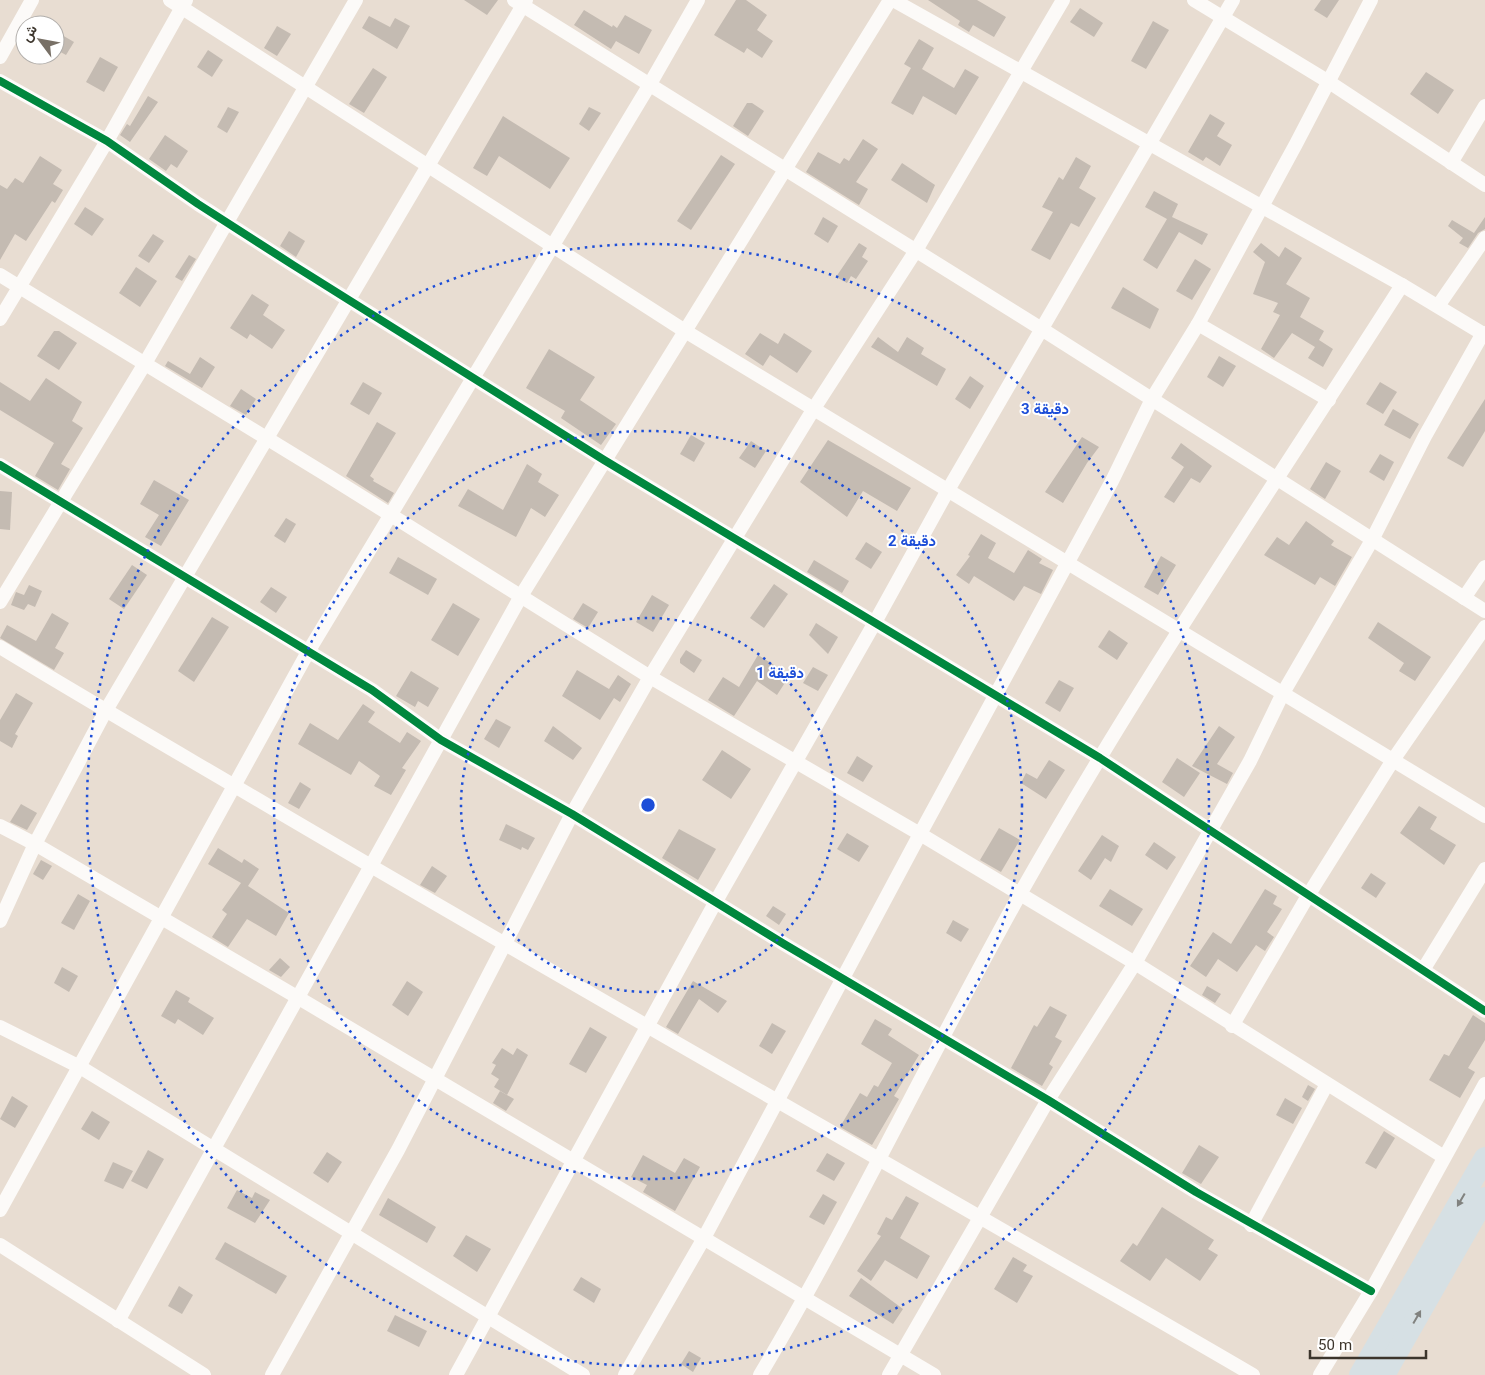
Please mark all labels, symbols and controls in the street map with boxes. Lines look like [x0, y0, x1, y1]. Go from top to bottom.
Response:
north arrow [15, 15, 65, 65]
text: ش [17, 21, 45, 47]
text: 3 دقيقة [1021, 399, 1069, 422]
text: 2 دقيقة [888, 531, 936, 554]
text: 1 دقيقة [756, 663, 804, 686]
centre of rings [639, 796, 657, 814]
one-way arrow [1456, 1193, 1465, 1207]
one-way arrow [1413, 1310, 1421, 1325]
scale bar [1310, 1328, 1426, 1360]
text: 50 m [1318, 1335, 1352, 1358]

